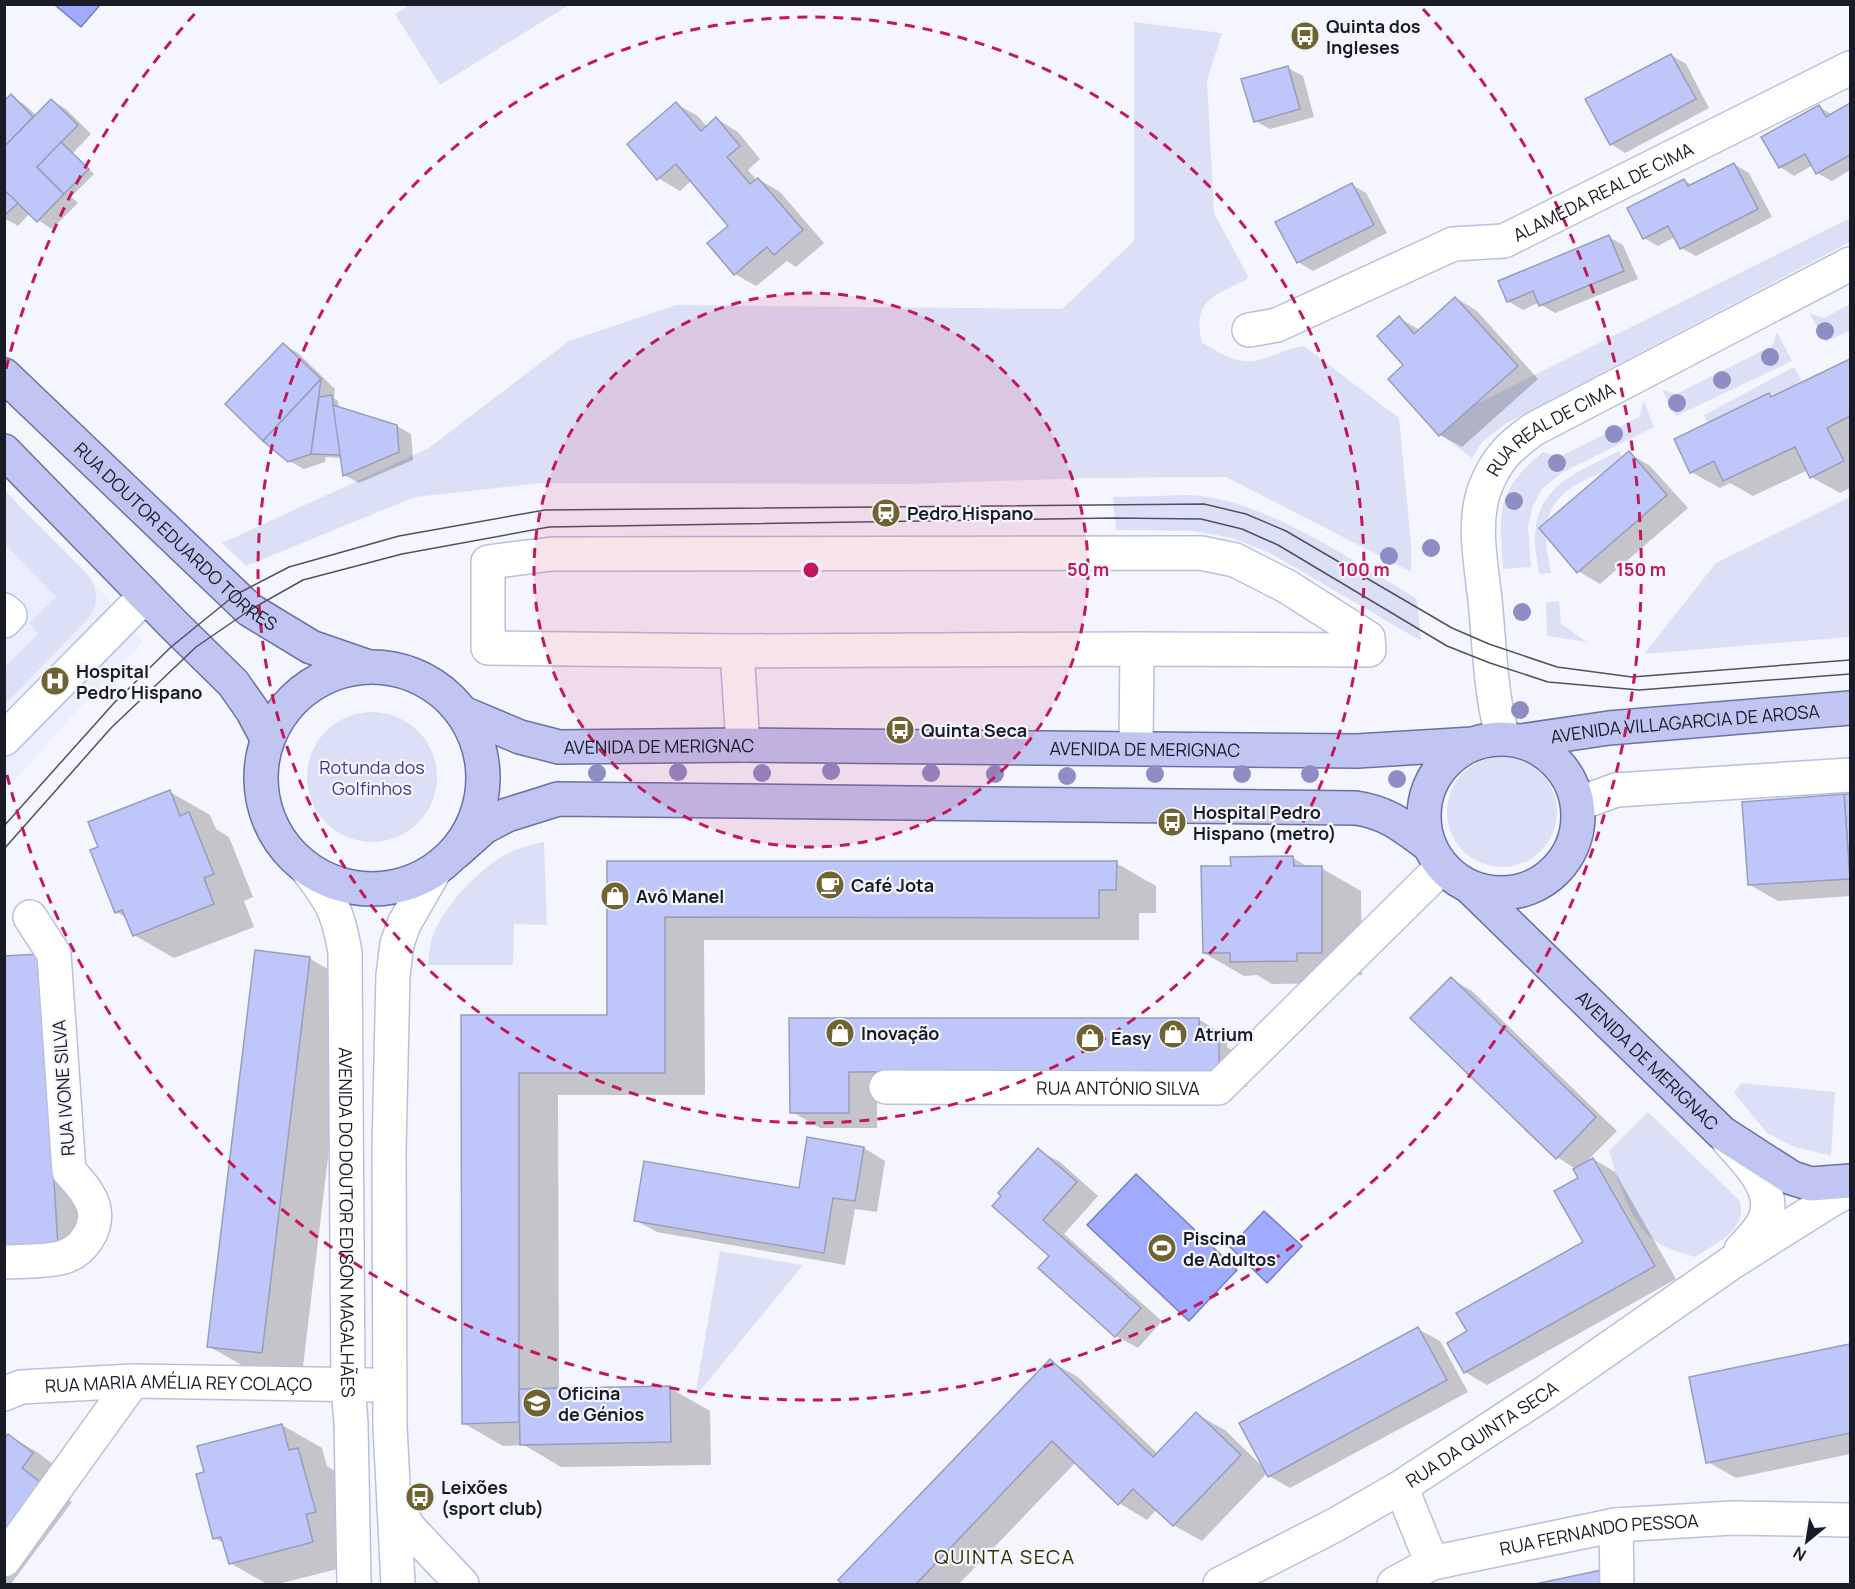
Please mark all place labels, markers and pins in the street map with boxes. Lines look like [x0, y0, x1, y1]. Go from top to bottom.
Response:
place label: Quinta dos Ingleses [1326, 14, 1421, 59]
bus stop icon: Quinta dos Ingleses [1289, 20, 1321, 52]
station icon: Pedro Hispano [870, 497, 902, 529]
place label: Pedro Hispano [907, 501, 1033, 525]
centre of rings [801, 560, 821, 580]
place label: Hospital Pedro Hispano [76, 659, 202, 704]
hospital icon: Hospital Pedro Hispano [39, 665, 71, 697]
bus stop icon: Quinta Seca [884, 714, 916, 746]
place label: Quinta Seca [921, 718, 1027, 742]
place label: Hospital Pedro Hispano (metro) [1193, 800, 1336, 845]
bus stop icon: Hospital Pedro Hispano (metro) [1156, 806, 1188, 838]
cafe icon: Café Jota [814, 869, 846, 901]
place label: Café Jota [851, 873, 934, 897]
shop icon: Avô Manel [599, 880, 631, 912]
place label: Avô Manel [636, 884, 724, 908]
shop icon: Inovação [824, 1017, 856, 1049]
shop icon: Atrium [1157, 1018, 1189, 1050]
place label: Inovação [861, 1021, 939, 1045]
shop icon: Easy [1074, 1022, 1106, 1054]
place label: Atrium [1194, 1022, 1253, 1046]
place label: Easy [1111, 1026, 1151, 1050]
place label: Piscina de Adultos [1183, 1226, 1276, 1271]
sports icon: Piscina de Adultos [1146, 1232, 1178, 1264]
place label: Oficina de Génios [558, 1381, 644, 1426]
school or university icon: Oficina de Génios [521, 1387, 553, 1419]
place label: Leixões (sport club) [441, 1475, 544, 1520]
bus stop icon: Leixões (sport club) [404, 1481, 436, 1513]

